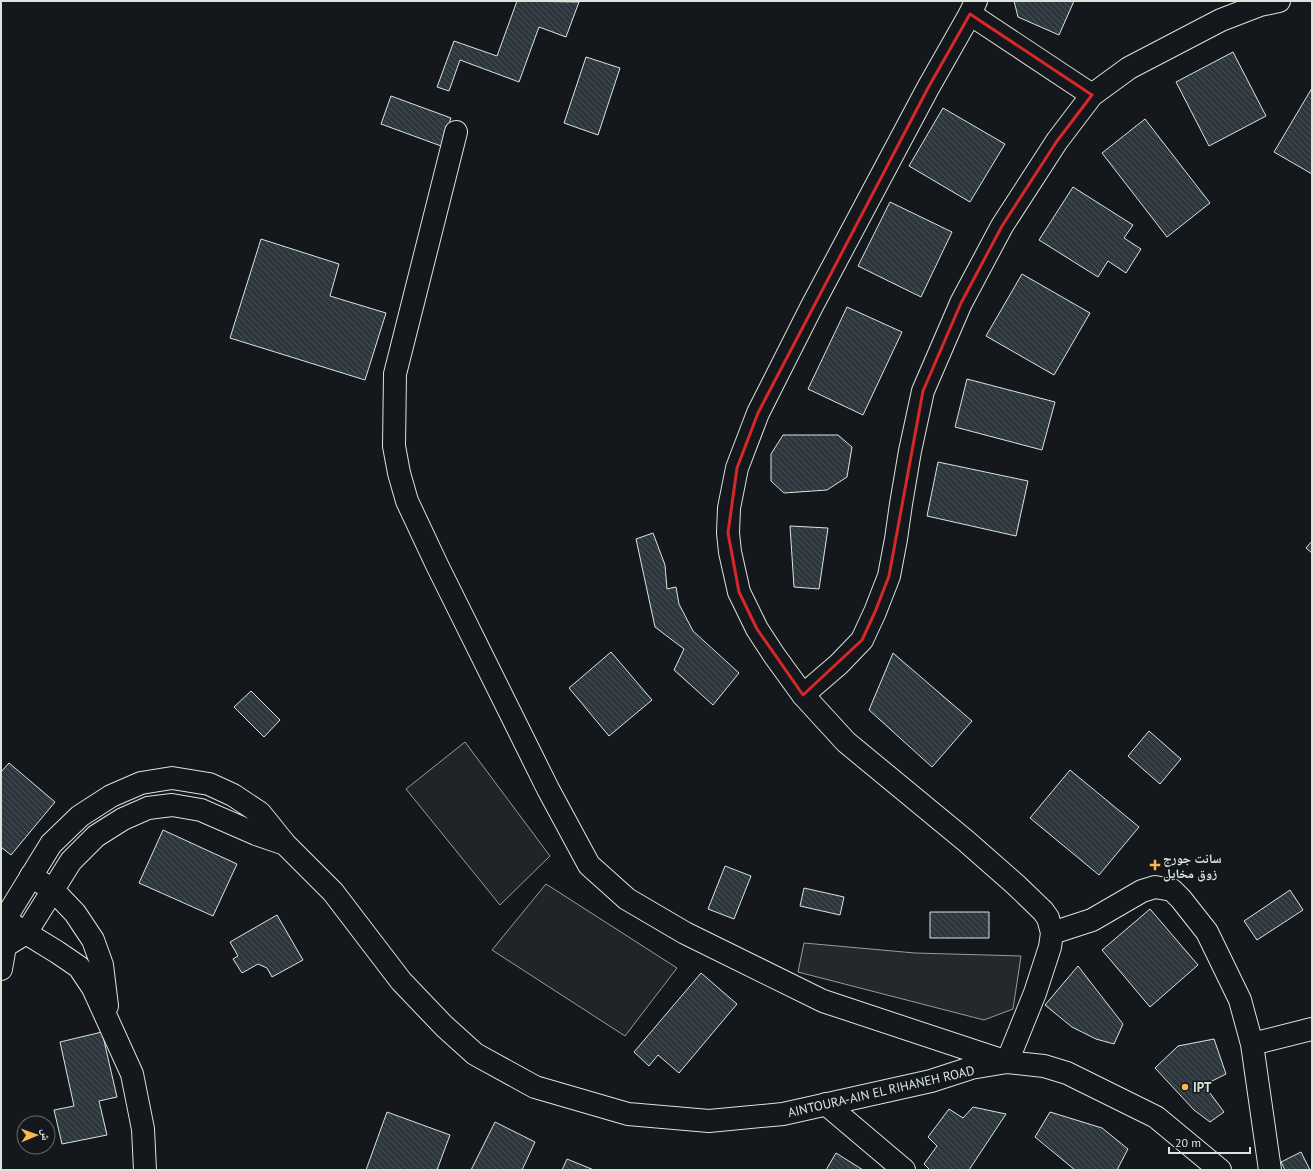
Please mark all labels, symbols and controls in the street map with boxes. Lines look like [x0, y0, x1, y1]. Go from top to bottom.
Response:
place label: سانت جورج زوق مخايل [1163, 850, 1222, 882]
marker: سانت جورج زوق مخايل [1150, 860, 1160, 870]
street label: AINTOURA-AIN EL RIHANEH ROAD [786, 1062, 976, 1121]
place label: IPT [1193, 1079, 1212, 1096]
marker: IPT [1180, 1082, 1190, 1092]
north arrow [16, 1115, 56, 1155]
text: ش [38, 1129, 53, 1141]
scale bar [1169, 1129, 1250, 1155]
text: 20 m [1175, 1135, 1201, 1150]

